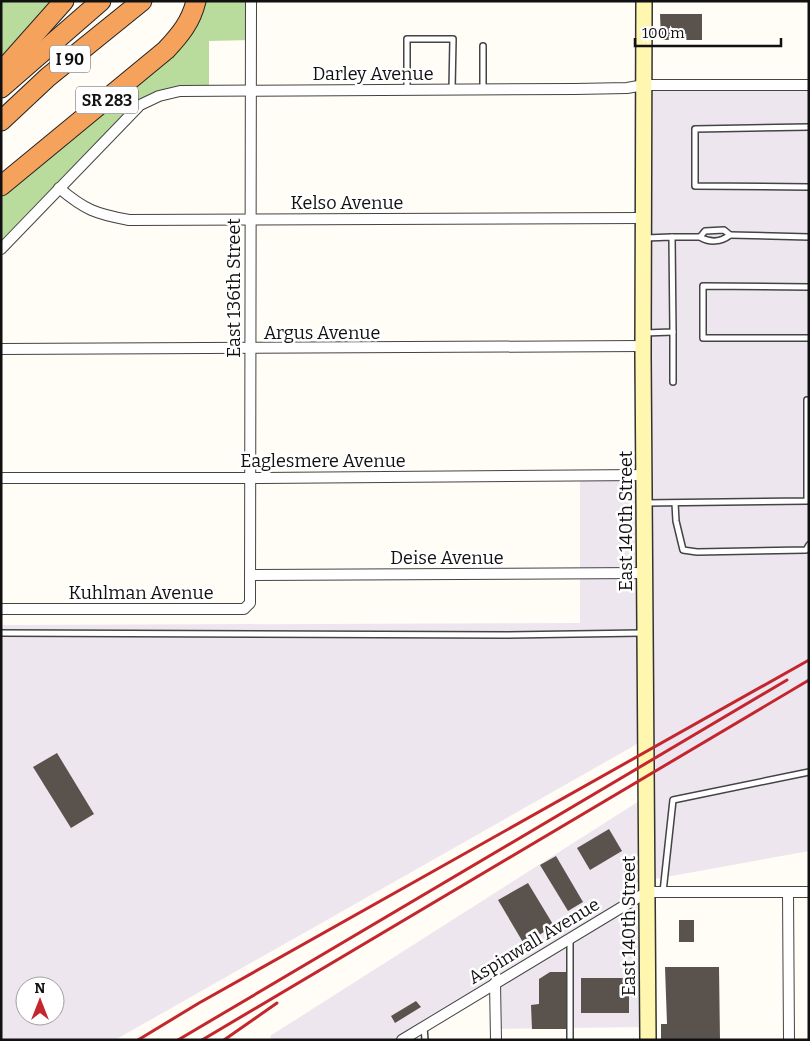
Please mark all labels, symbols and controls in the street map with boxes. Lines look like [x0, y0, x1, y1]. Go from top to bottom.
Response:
scale bar [635, 15, 781, 47]
text: 100 m [642, 24, 685, 42]
road number: I 90 [50, 46, 90, 72]
street label: Darley Avenue [312, 63, 434, 85]
road number: SR 283 [76, 86, 138, 114]
street label: Kelso Avenue [291, 192, 403, 214]
street label: East 136th Street [223, 218, 245, 358]
street label: Argus Avenue [264, 322, 380, 344]
street label: Eaglesmere Avenue [240, 450, 406, 472]
street label: East 140th Street [615, 450, 637, 591]
street label: Deise Avenue [390, 547, 504, 569]
street label: Kuhlman Avenue [68, 582, 214, 604]
street label: East 140th Street [618, 855, 640, 996]
street label: Aspinwall Avenue [464, 893, 604, 989]
north arrow [15, 976, 65, 1026]
text: N [35, 980, 46, 997]

